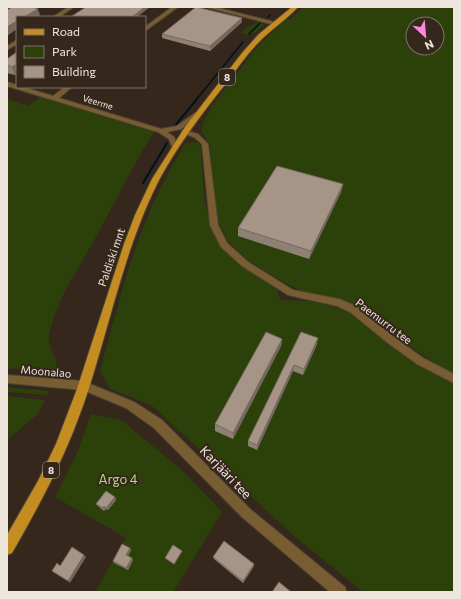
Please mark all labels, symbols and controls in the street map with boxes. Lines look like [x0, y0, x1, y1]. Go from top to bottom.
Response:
legend [16, 16, 146, 88]
north arrow [405, 16, 445, 56]
text: Road [52, 24, 80, 38]
text: N [423, 38, 436, 53]
text: Park [52, 44, 78, 58]
text: Building [52, 64, 96, 78]
road number: 8 [219, 69, 235, 85]
street label: Veerme [81, 92, 115, 112]
street label: Paldiski mnt [95, 226, 127, 288]
street label: Paemurru tee [353, 296, 415, 347]
street label: Moonalao [20, 362, 72, 380]
street label: Karjääri tee [197, 442, 255, 502]
road number: 8 [43, 462, 59, 478]
park label: Argo 4 [98, 471, 138, 487]

